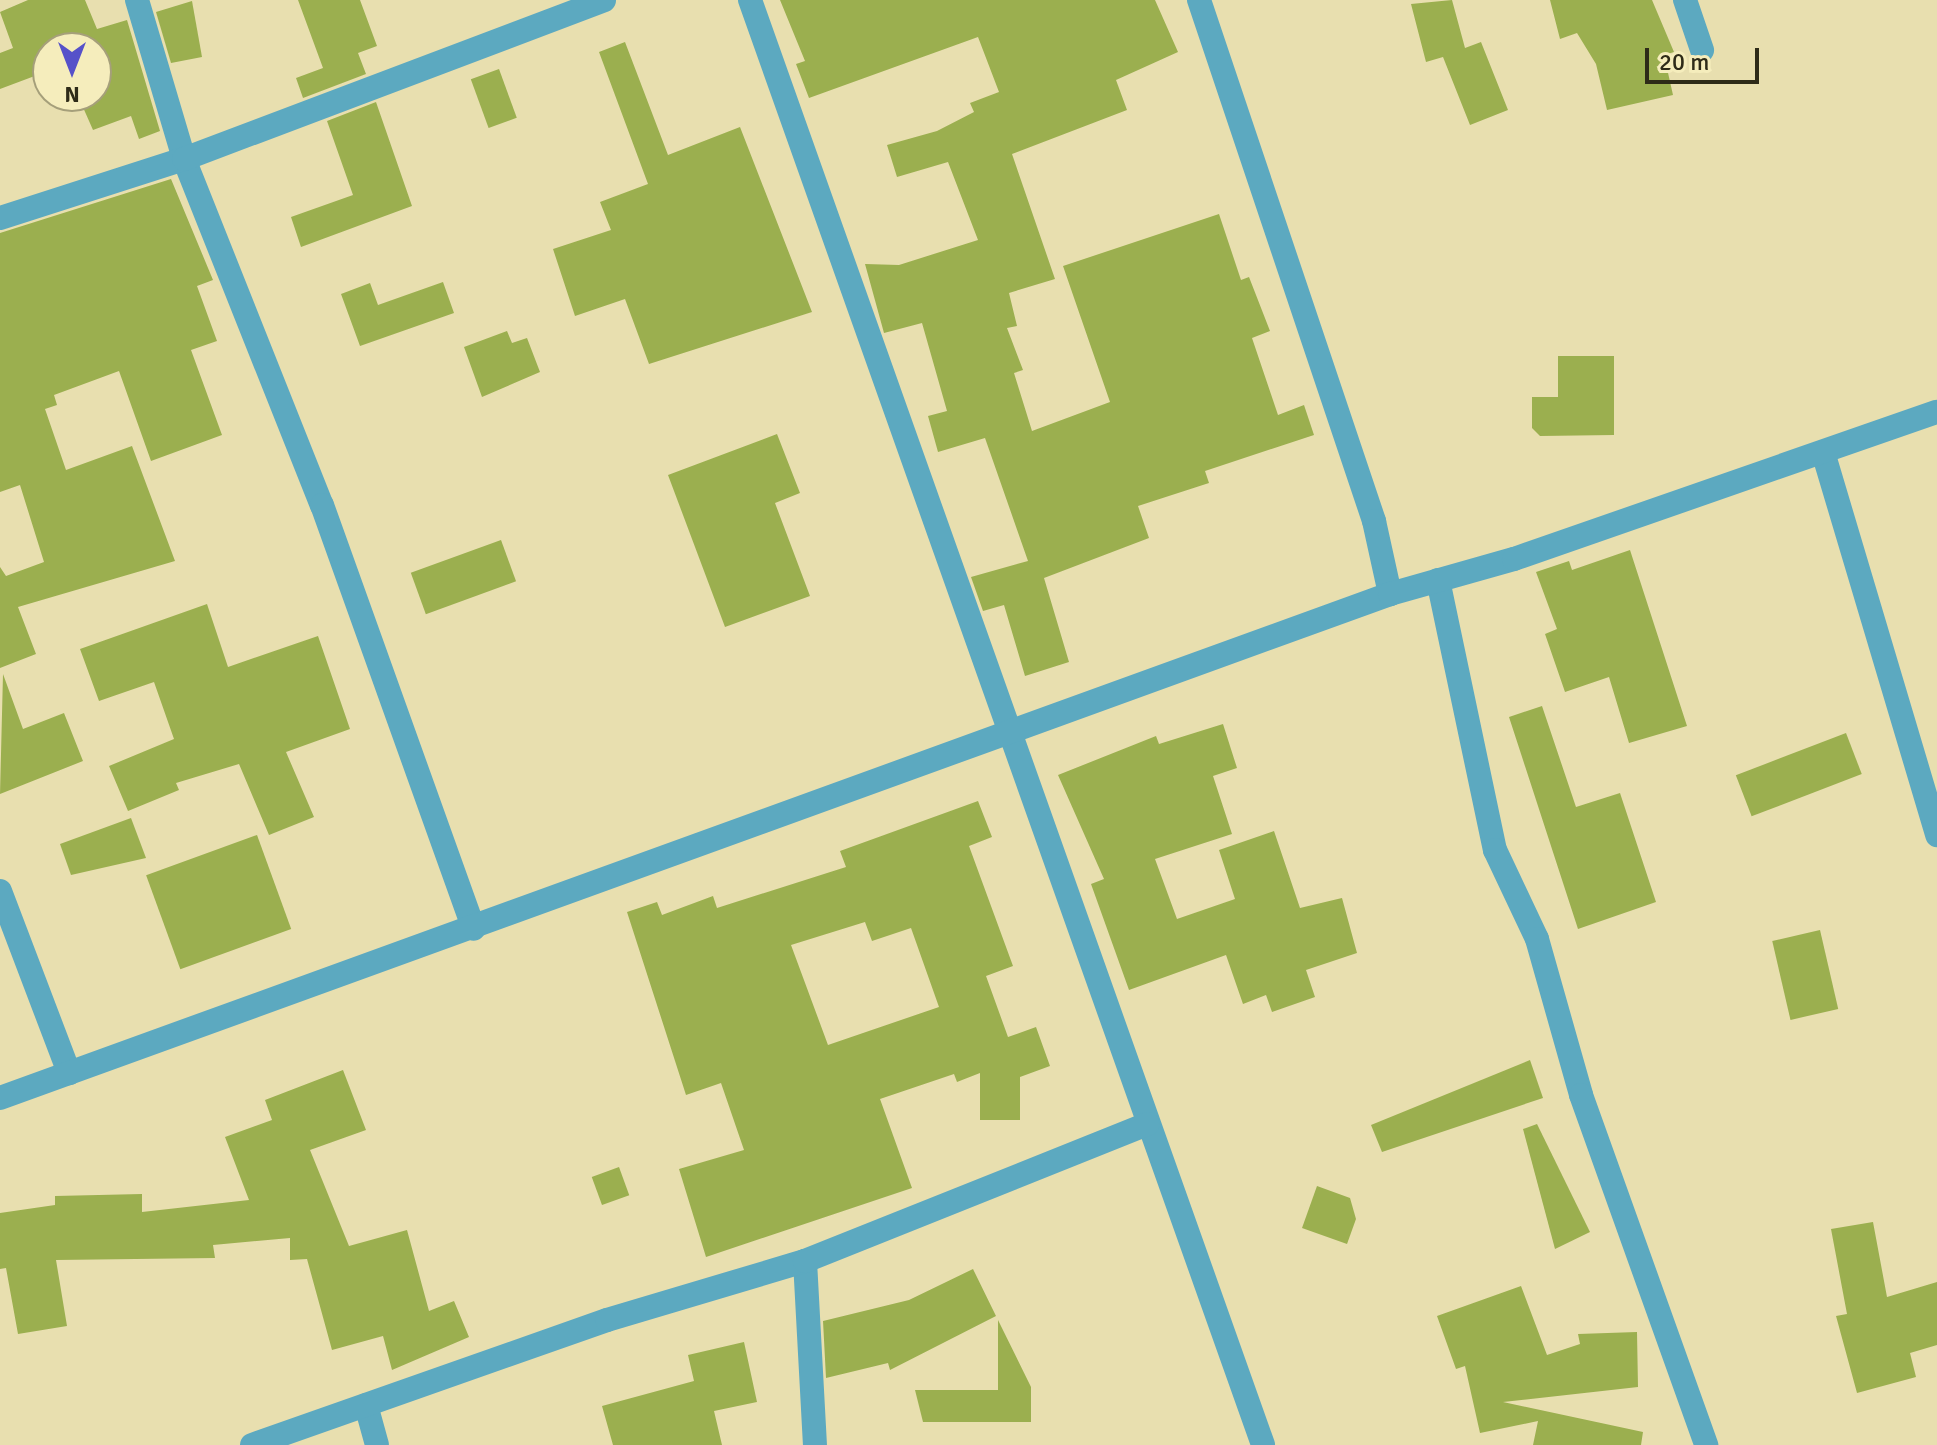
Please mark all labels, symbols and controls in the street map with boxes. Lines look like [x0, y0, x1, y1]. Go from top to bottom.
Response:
north arrow [32, 32, 112, 112]
scale bar [1649, 32, 1763, 82]
text: 20 m [1659, 47, 1709, 77]
text: N [64, 81, 80, 108]

